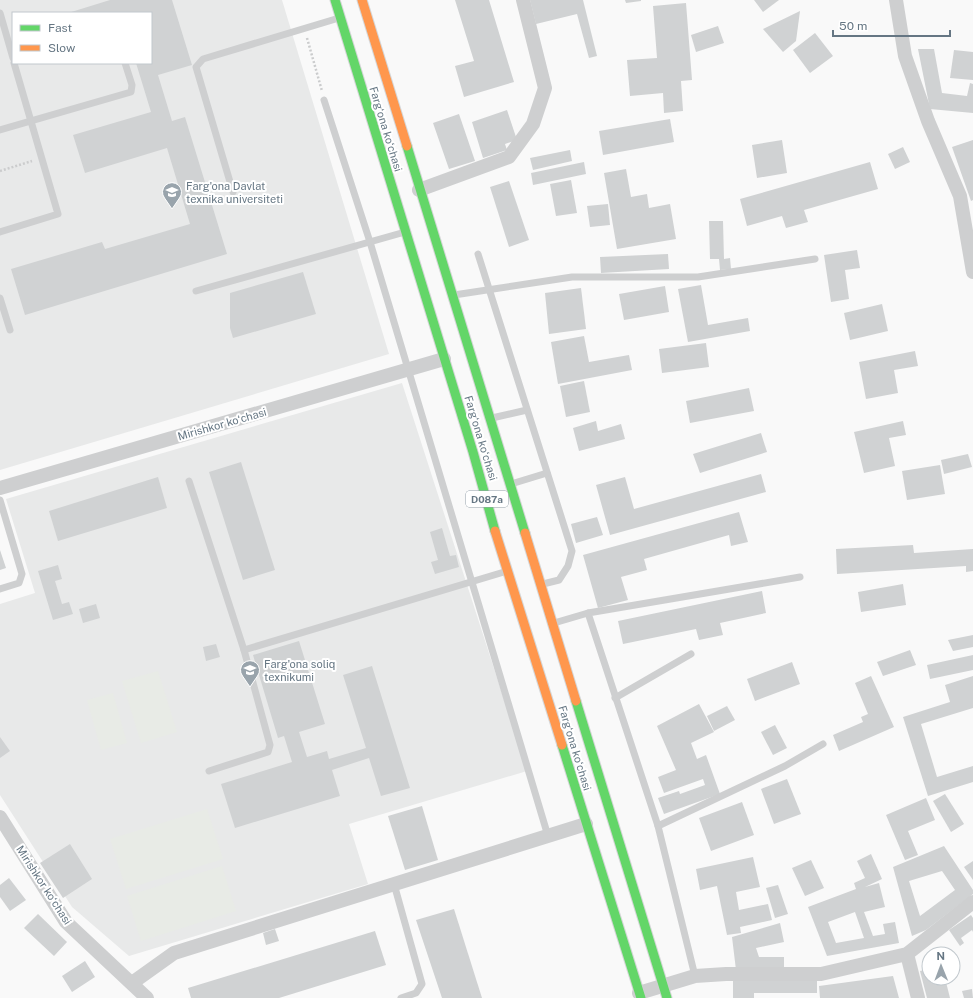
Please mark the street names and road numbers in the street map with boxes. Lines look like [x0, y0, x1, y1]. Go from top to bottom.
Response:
street label: Fargʻona koʻchasi [367, 85, 405, 173]
street label: Fargʻona koʻchasi [462, 394, 500, 482]
street label: Mirishkor koʻchasi [176, 406, 268, 442]
road number: D087a [466, 491, 508, 507]
street label: Fargʻona koʻchasi [556, 704, 594, 792]
street label: Mirishkor koʻchasi [14, 843, 74, 927]

